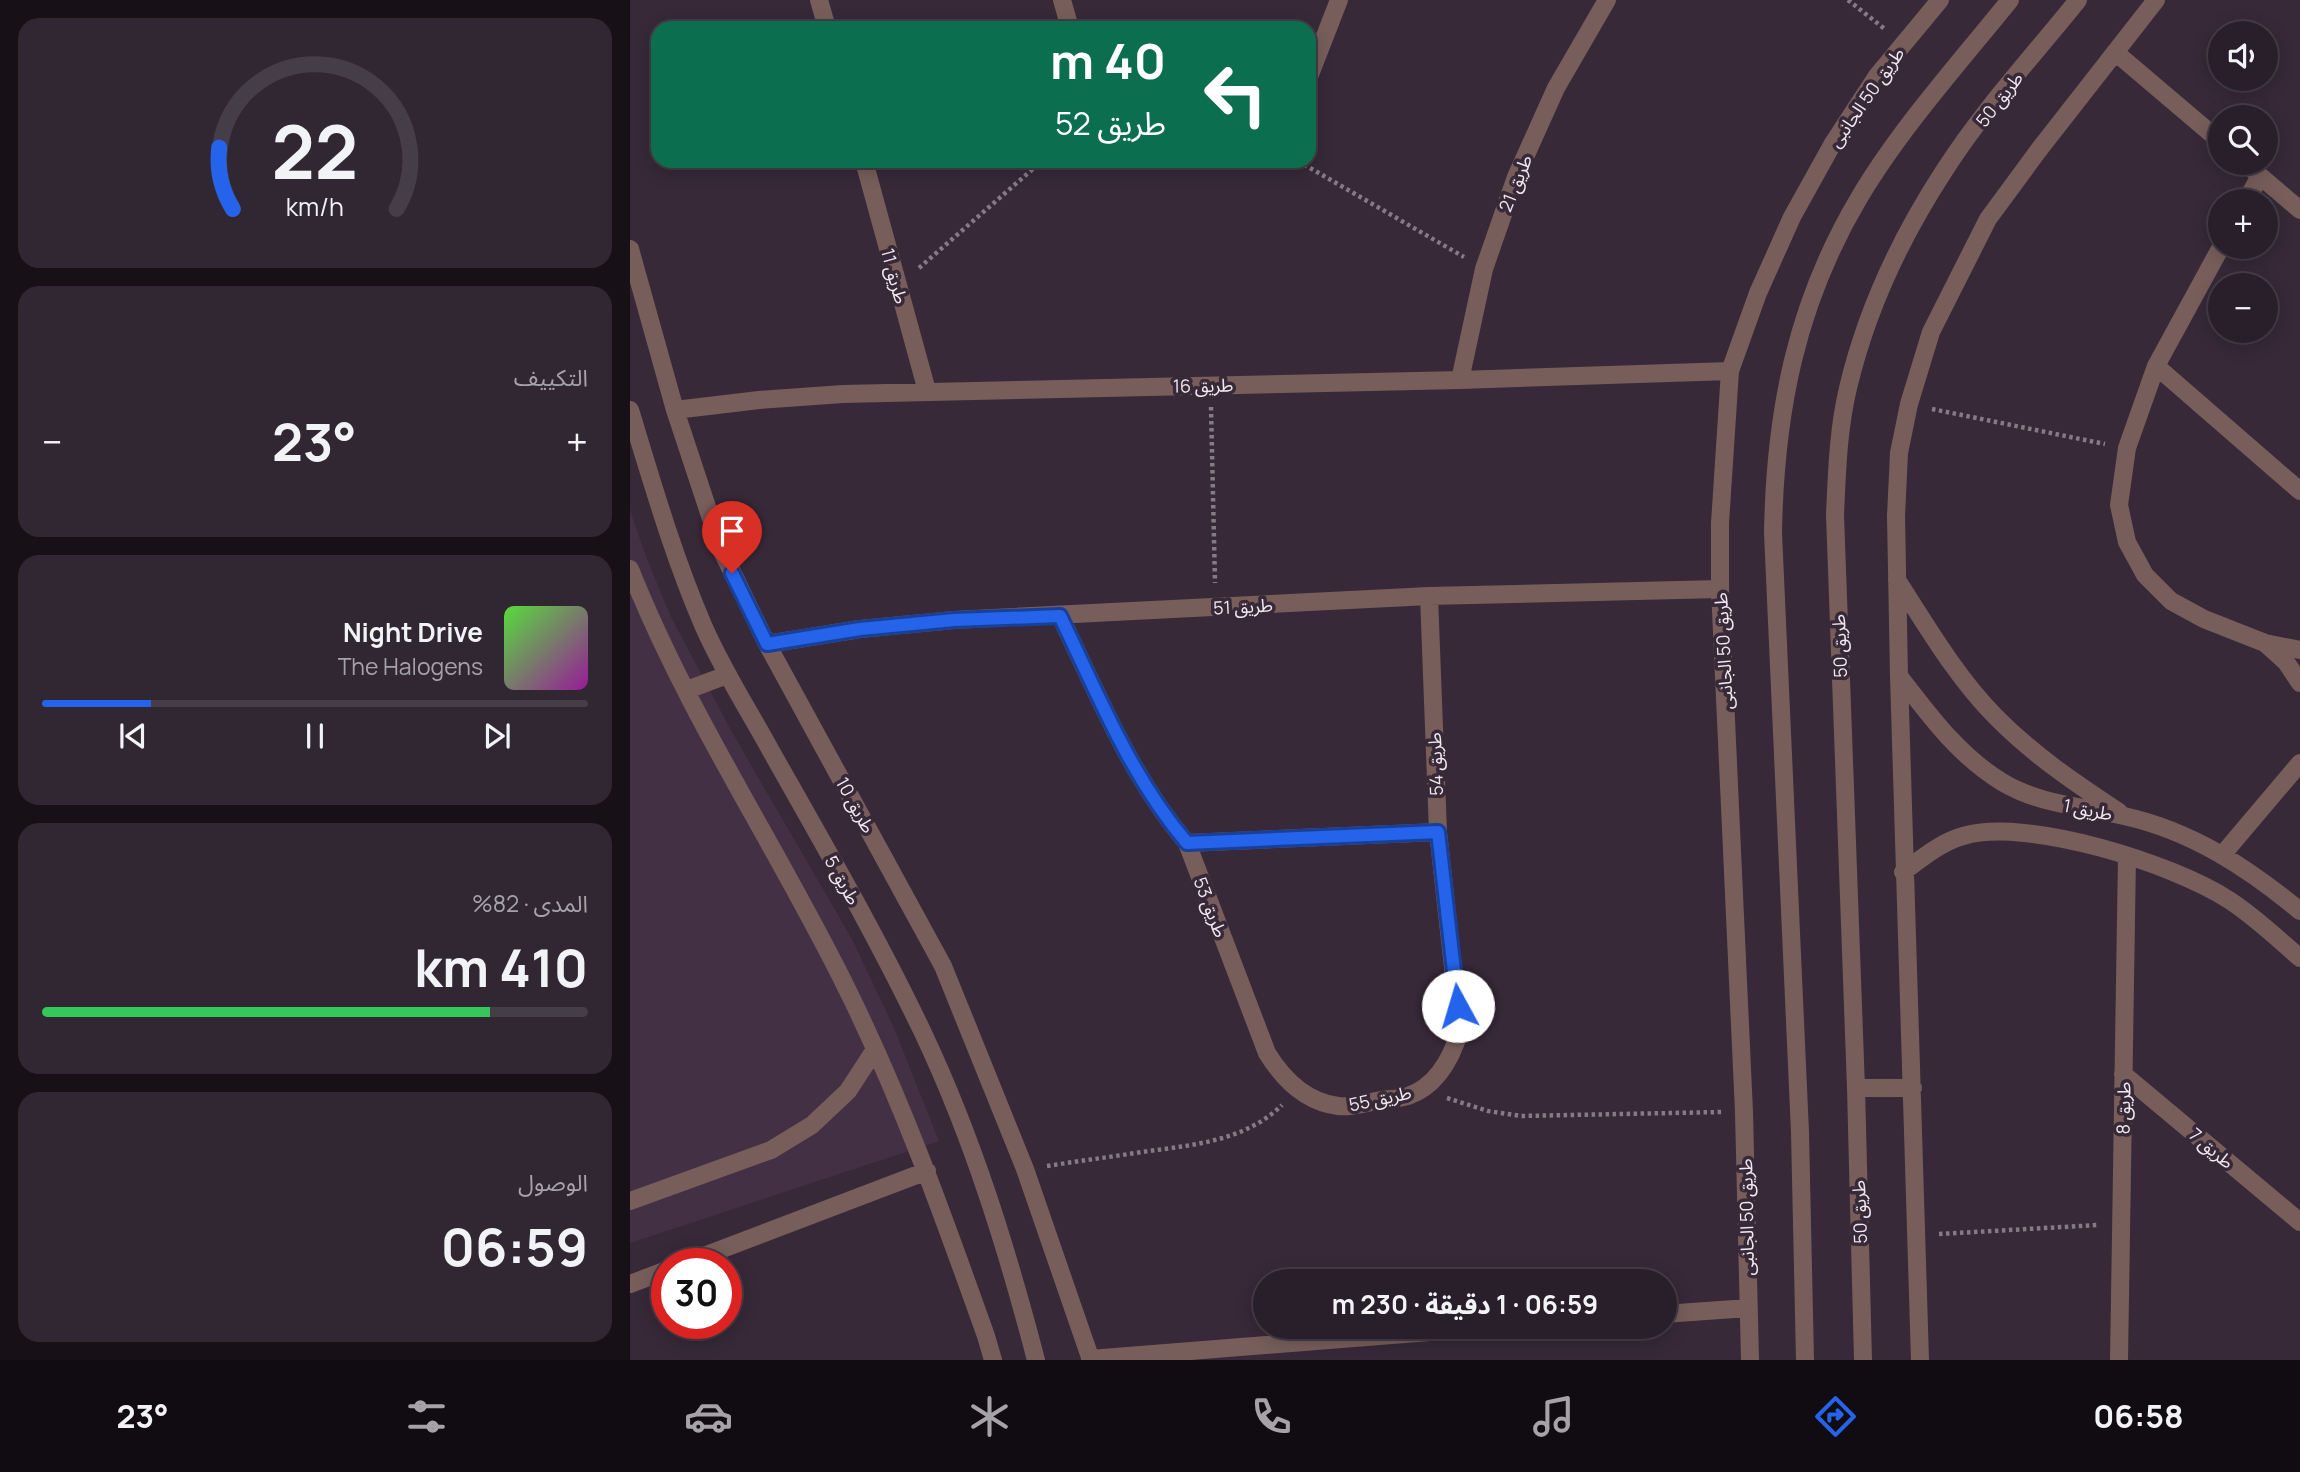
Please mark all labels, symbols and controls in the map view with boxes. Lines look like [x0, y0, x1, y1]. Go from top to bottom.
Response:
map controls [2208, 21, 2278, 343]
button: sound [2208, 21, 2278, 91]
text: 40 m [1050, 27, 1166, 94]
street label: طريق 50 الجانبى [1823, 42, 1909, 152]
icon: left [1190, 49, 1281, 140]
street label: طريق 50 [1970, 67, 2028, 131]
text: طريق 52 [1055, 101, 1166, 145]
text: 22 [272, 102, 358, 202]
button: search [2208, 105, 2278, 175]
street label: طريق 21 [1493, 151, 1537, 215]
text: km/h [286, 189, 344, 224]
button: + [2208, 189, 2278, 259]
street label: طريق 11 [876, 246, 914, 306]
button: − [2208, 273, 2278, 343]
text: التكييف [514, 361, 588, 393]
street label: طريق 16 [1173, 372, 1233, 398]
text: 23° [272, 406, 357, 477]
text: − [42, 415, 63, 467]
text: + [566, 415, 588, 467]
pin [702, 501, 762, 573]
icon: arrive [713, 512, 751, 550]
street label: طريق 51 [1213, 592, 1273, 620]
street label: طريق 50 الجانبى [1708, 592, 1738, 710]
text: Night Drive [343, 614, 483, 650]
street label: طريق 50 [1826, 614, 1852, 678]
text: The Halogens [338, 650, 483, 682]
icon: previous [114, 717, 152, 755]
icon: pause [296, 717, 334, 755]
icon: next [478, 717, 516, 755]
street label: طريق 54 [1422, 732, 1448, 796]
street label: طريق 10 [831, 773, 881, 837]
street label: طريق 1 [2061, 793, 2115, 825]
street label: طريق 5 [820, 851, 866, 909]
street label: طريق 53 [1189, 873, 1233, 941]
text: المدى · 82% [472, 887, 588, 919]
text: 410 km [414, 932, 588, 1003]
position arrow [1421, 969, 1495, 1043]
street label: طريق 55 [1347, 1080, 1413, 1116]
street label: طريق 8 [2111, 1081, 2135, 1135]
street label: طريق 7 [2185, 1122, 2239, 1174]
street label: طريق 50 الجانبى [1733, 1158, 1759, 1276]
text: الوصول [518, 1166, 588, 1198]
street label: طريق 50 [1846, 1180, 1872, 1244]
text: 06:59 [441, 1211, 588, 1282]
speed limit sign: 30 [651, 1248, 742, 1339]
text: 06:59 · 1 دقيقة · 230 m [1332, 1286, 1598, 1322]
icon: filters [402, 1392, 451, 1441]
icon: car [684, 1392, 733, 1441]
icon: climate [965, 1392, 1014, 1441]
icon: phone [1247, 1392, 1296, 1441]
icon: music [1529, 1392, 1578, 1441]
icon: directions [1811, 1392, 1860, 1441]
text: 23° [117, 1394, 169, 1438]
text: 06:58 [2093, 1394, 2184, 1438]

